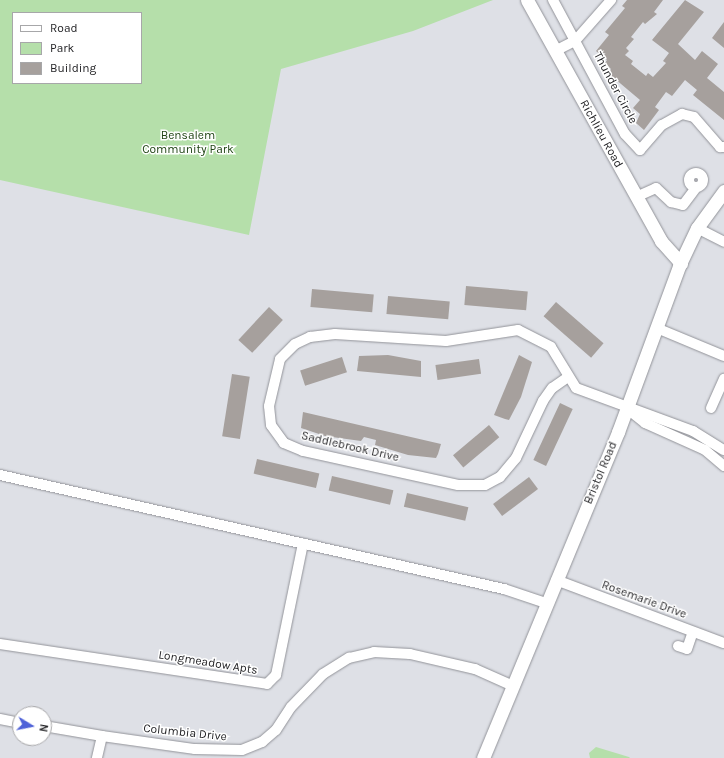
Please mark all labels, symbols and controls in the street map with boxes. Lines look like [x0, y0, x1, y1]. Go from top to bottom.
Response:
legend [12, 12, 142, 84]
text: Road [50, 21, 78, 35]
text: Park [50, 41, 74, 55]
street label: Thunder Circle [590, 50, 640, 126]
text: Building [50, 61, 96, 75]
street label: Richlieu Road [576, 98, 626, 170]
park label: Bensalem Community Park [142, 129, 234, 157]
street label: Saddlebrook Drive [300, 429, 400, 465]
street label: Bristol Road [581, 440, 621, 506]
street label: Rosemarie Drive [600, 578, 688, 622]
street label: Longmeadow Apts [157, 648, 259, 678]
north arrow [12, 706, 52, 746]
street label: Columbia Drive [143, 721, 227, 745]
text: N [36, 723, 50, 733]

